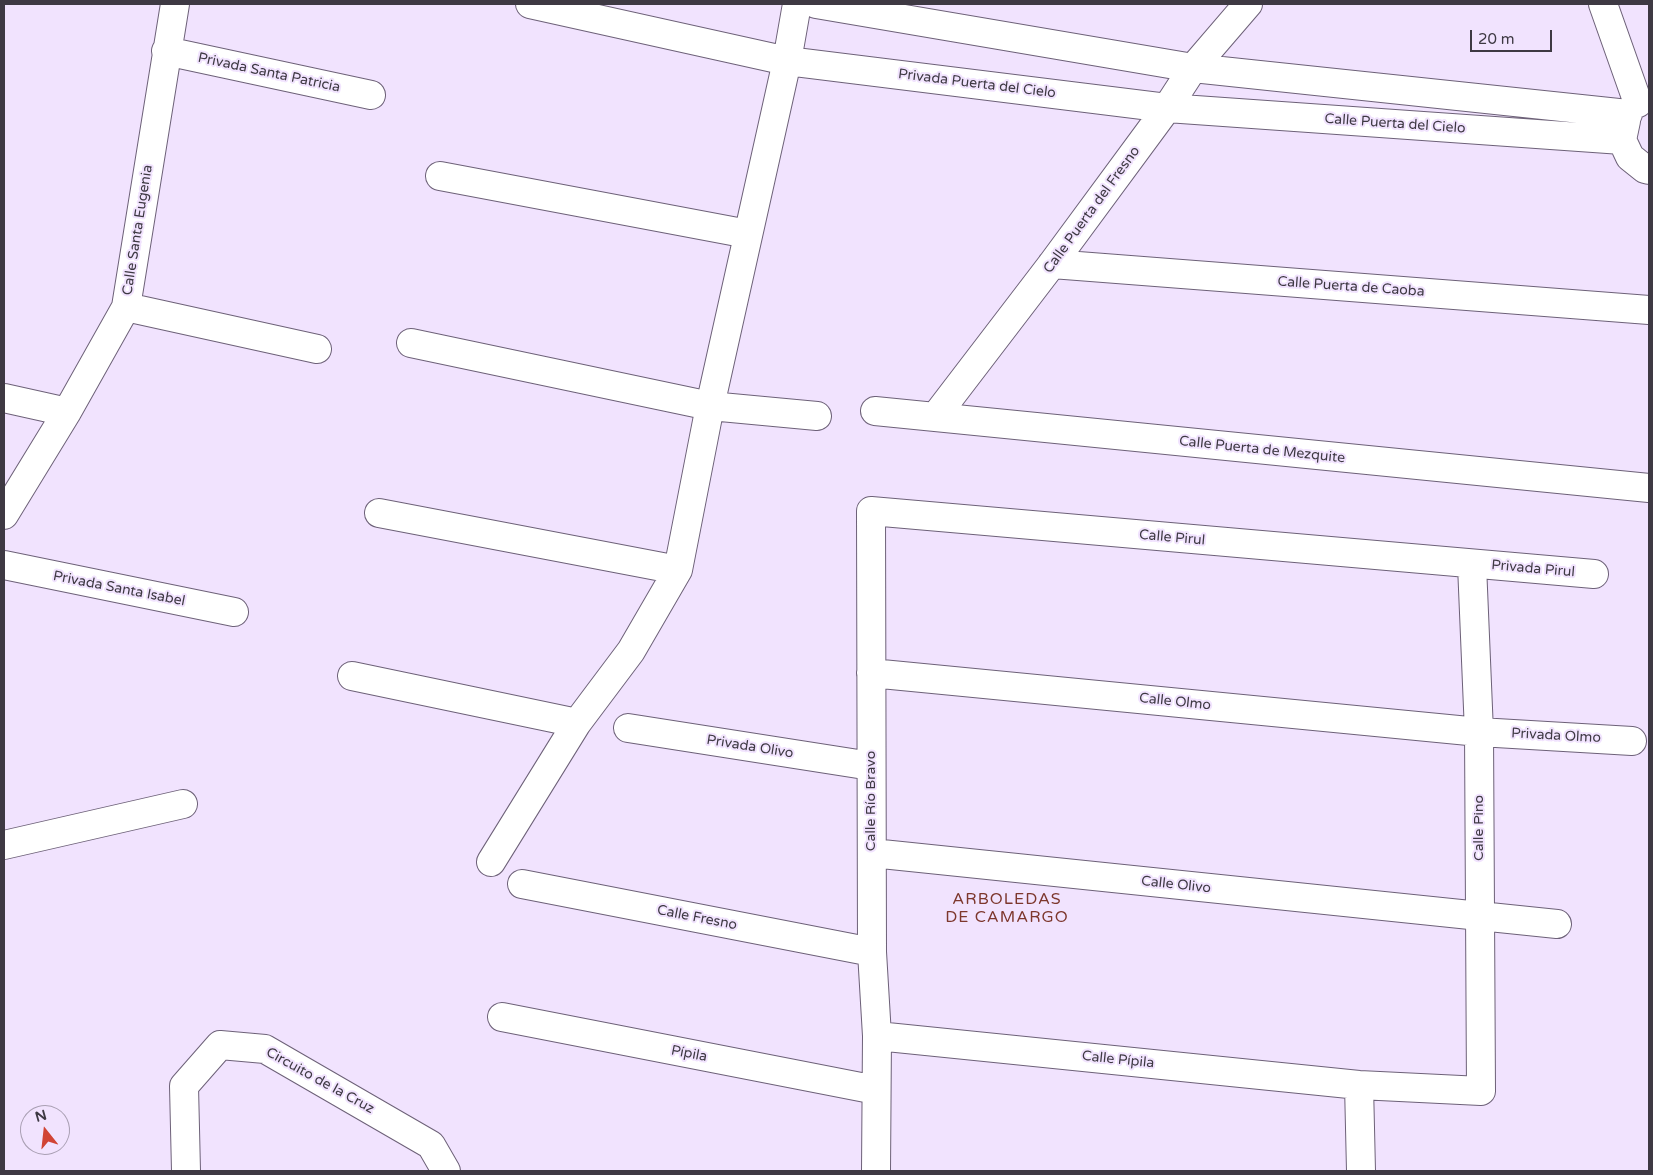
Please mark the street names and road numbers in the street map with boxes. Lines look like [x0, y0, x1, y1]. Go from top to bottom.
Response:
street label: Privada Santa Patricia [196, 50, 342, 96]
street label: Privada Puerta del Cielo [897, 66, 1057, 102]
street label: Calle Puerta del Cielo [1324, 111, 1466, 137]
street label: Calle Puerta del Fresno [1040, 143, 1144, 277]
street label: Calle Santa Eugenia [119, 164, 157, 296]
street label: Calle Puerta de Caoba [1277, 273, 1425, 301]
street label: Calle Puerta de Mezquite [1178, 433, 1346, 467]
street label: Calle Pirul [1138, 527, 1206, 549]
street label: Privada Pirul [1491, 557, 1575, 581]
street label: Privada Santa Isabel [52, 568, 186, 610]
street label: Calle Olmo [1138, 690, 1212, 714]
street label: Privada Olmo [1511, 725, 1601, 747]
street label: Privada Olivo [705, 732, 795, 762]
street label: Calle Río Bravo [863, 751, 879, 851]
street label: Calle Pino [1471, 795, 1487, 861]
street label: Calle Olivo [1140, 873, 1212, 897]
street label: Calle Fresno [656, 902, 738, 934]
street label: Pípila [670, 1042, 708, 1066]
street label: Circuito de la Cruz [263, 1044, 377, 1118]
street label: Calle Pípila [1081, 1048, 1155, 1072]

